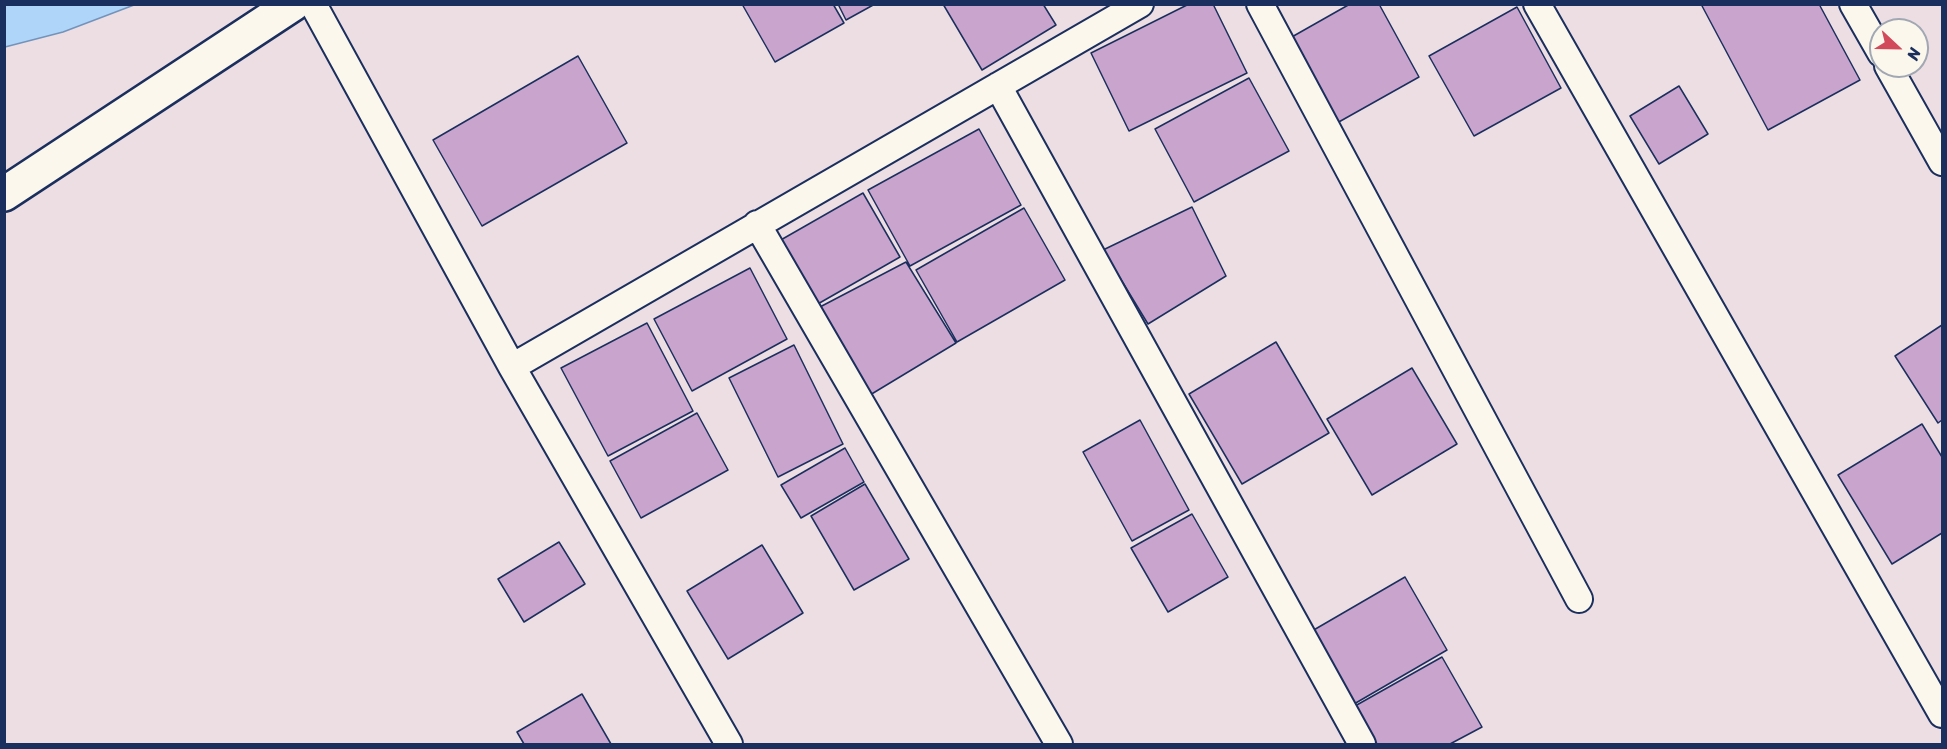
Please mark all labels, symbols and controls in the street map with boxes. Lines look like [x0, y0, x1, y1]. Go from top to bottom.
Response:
north arrow [1869, 18, 1929, 78]
text: N [1899, 44, 1930, 65]

